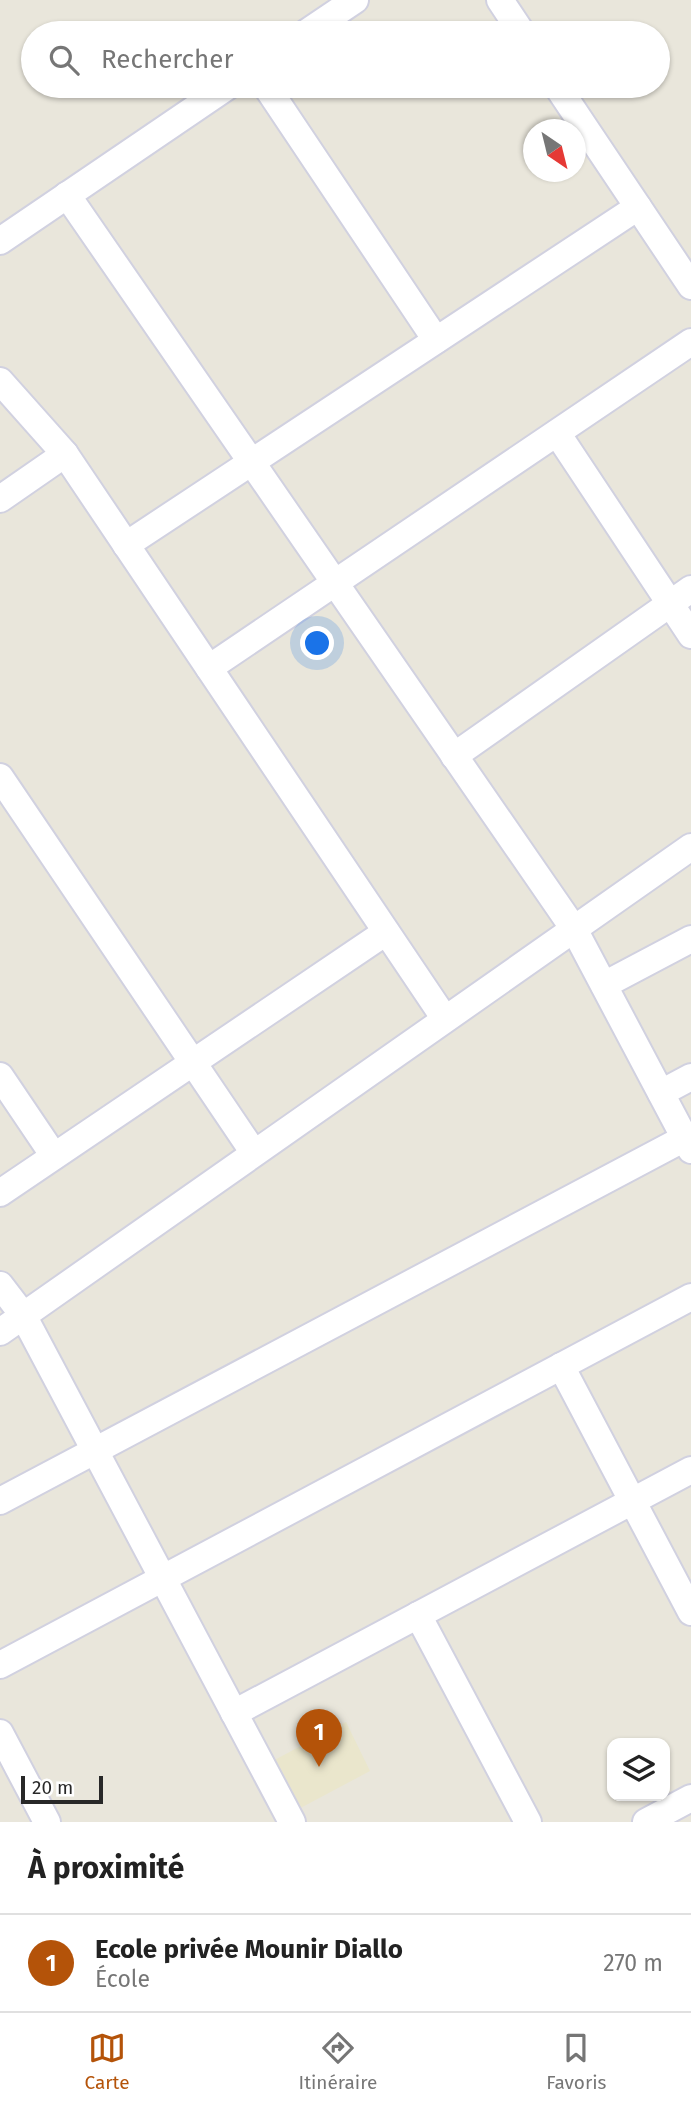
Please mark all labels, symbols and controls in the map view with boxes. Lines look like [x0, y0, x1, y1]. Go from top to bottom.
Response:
search box [21, 21, 670, 98]
icon: search [45, 41, 83, 79]
text: Rechercher [101, 44, 233, 75]
north arrow [523, 119, 586, 182]
your location [300, 626, 334, 660]
pin: 1 [296, 1709, 342, 1767]
map controls [607, 1738, 670, 1801]
button: layers [607, 1738, 670, 1801]
scale bar [21, 1773, 103, 1805]
text: 20 m [32, 1776, 73, 1799]
text: À proximité [28, 1850, 184, 1886]
text: Ecole privée Mounir Diallo [95, 1934, 403, 1965]
text: 1 [46, 1949, 56, 1977]
text: 270 m [603, 1949, 663, 1977]
text: École [95, 1965, 150, 1993]
tab: Carte [84, 2029, 130, 2094]
tab: Itinéraire [299, 2029, 377, 2094]
tab: Favoris [546, 2029, 607, 2094]

